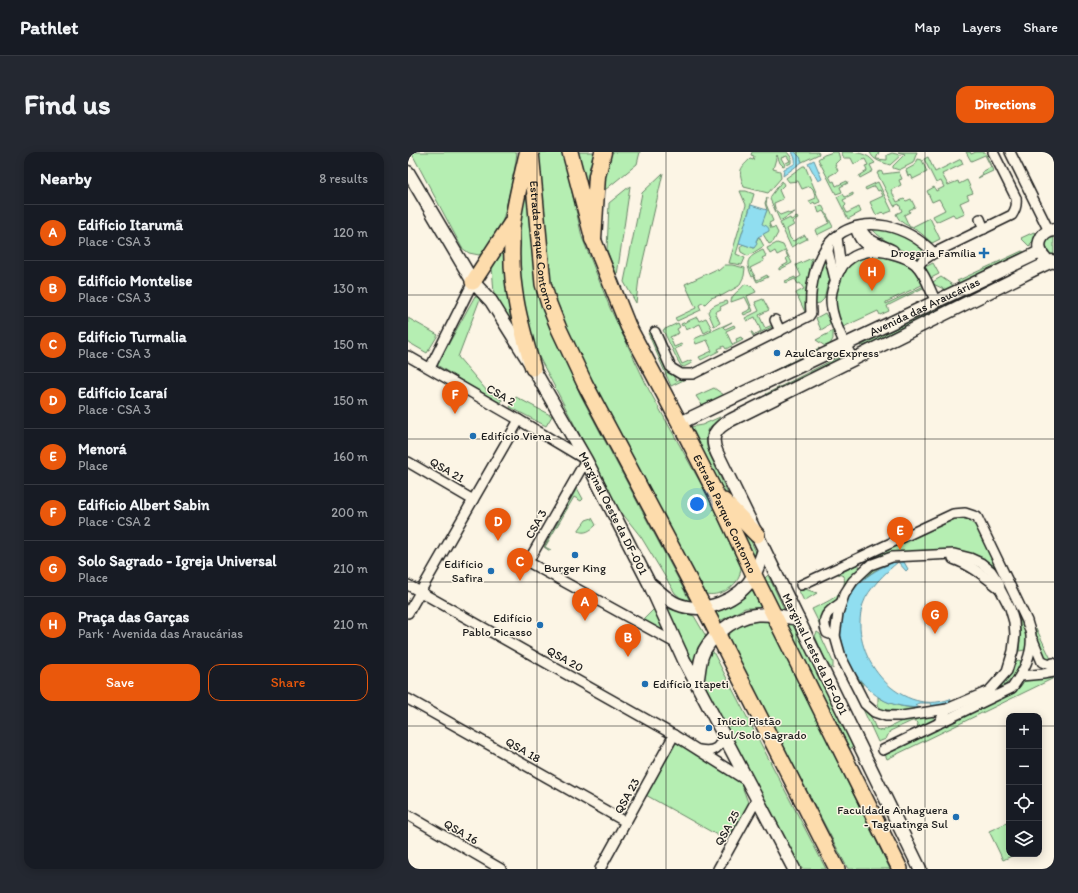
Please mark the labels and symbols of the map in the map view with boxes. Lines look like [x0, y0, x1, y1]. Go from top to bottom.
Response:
street label: Estrada Parque Contorno [527, 180, 558, 312]
place label: Drogaria Família [890, 246, 977, 260]
marker: Drogaria Família [979, 248, 989, 258]
pin: H [859, 258, 885, 291]
street label: Avenida das Araucárias [867, 275, 982, 339]
place label: AzulCargoExpress [785, 346, 879, 360]
marker: AzulCargoExpress [772, 348, 782, 358]
pin: F [442, 381, 468, 414]
street label: CSA 2 [484, 381, 519, 409]
place label: Edifício Viena [481, 429, 552, 443]
marker: Edifício Viena [468, 431, 478, 441]
street label: Marginal Oeste da DF-001 [576, 449, 651, 577]
street label: Estrada Parque Contorno [690, 452, 759, 576]
street label: QSA 21 [427, 455, 467, 486]
your location [687, 494, 707, 514]
street label: CSA 3 [522, 506, 550, 541]
pin: D [485, 508, 511, 541]
pin: E [887, 517, 913, 550]
pin: C [507, 548, 533, 581]
marker: Burger King [570, 550, 580, 560]
place label: Edifício Safira [444, 557, 483, 585]
place label: Burger King [544, 561, 607, 575]
marker: Edifício Safira [486, 566, 496, 576]
pin: A [572, 588, 598, 621]
street label: Marginal Leste da DF-001 [779, 591, 851, 718]
pin: G [922, 601, 948, 634]
place label: Edifício Pablo Picasso [462, 611, 532, 639]
marker: Edifício Pablo Picasso [535, 620, 545, 630]
pin: B [615, 624, 641, 657]
street label: QSA 20 [544, 643, 586, 675]
place label: Edifício Itapeti [653, 677, 729, 691]
marker: Edifício Itapeti [640, 679, 650, 689]
place label: Início Pistão Sul/Solo Sagrado [717, 714, 807, 742]
marker: Início Pistão Sul/Solo Sagrado [704, 723, 714, 733]
street label: QSA 18 [503, 734, 543, 766]
street label: QSA 23 [611, 775, 643, 816]
place label: Faculdade Anhaguera - Taguatinga Sul [837, 803, 949, 831]
street label: QSA 25 [712, 808, 742, 848]
marker: Faculdade Anhaguera - Taguatinga Sul [951, 812, 961, 822]
street label: QSA 16 [441, 817, 481, 847]

